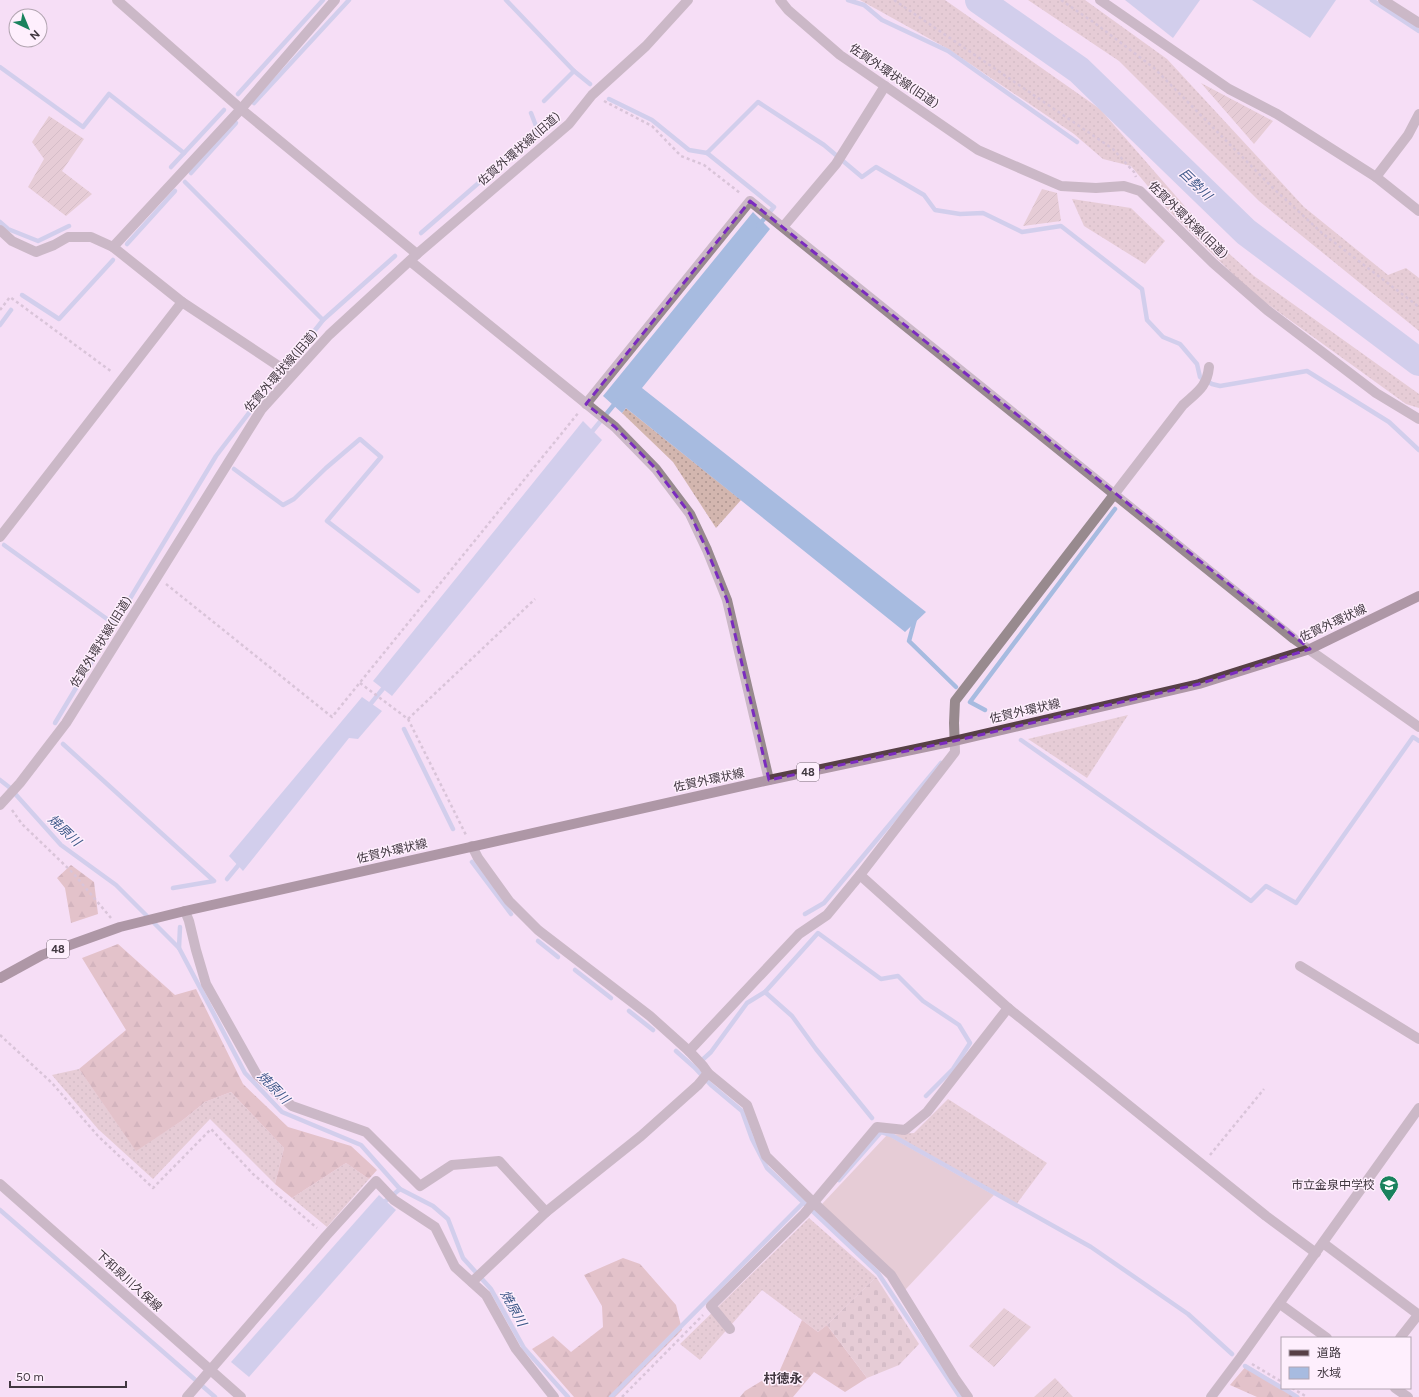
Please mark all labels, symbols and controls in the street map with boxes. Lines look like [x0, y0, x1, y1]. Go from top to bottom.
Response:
north arrow [8, 8, 48, 48]
text: N [27, 27, 42, 42]
street label: 佐賀外環状線(旧道) [847, 41, 941, 111]
street label: 佐賀外環状線(旧道) [475, 109, 563, 189]
water label: 巨勢川 [1176, 165, 1216, 205]
street label: 佐賀外環状線(旧道) [1146, 179, 1230, 261]
street label: 佐賀外環状線(旧道) [241, 327, 321, 415]
street label: 佐賀外環状線(旧道) [67, 594, 135, 690]
street label: 佐賀外環状線 [1297, 601, 1369, 645]
street label: 佐賀外環状線 [988, 696, 1062, 726]
road number: 48 [797, 763, 819, 781]
street label: 佐賀外環状線 [672, 766, 746, 794]
water label: 焼原川 [45, 812, 85, 851]
street label: 佐賀外環状線 [355, 836, 429, 866]
road number: 48 [47, 940, 69, 958]
water label: 焼原川 [255, 1068, 294, 1108]
school or university icon: 市立金泉中学校 [1378, 1174, 1400, 1202]
place label: 市立金泉中学校 [1291, 1178, 1375, 1192]
street label: 下和泉川久保線 [93, 1248, 165, 1314]
water label: 焼原川 [498, 1288, 531, 1331]
legend [1281, 1337, 1411, 1389]
text: 道路 [1317, 1346, 1341, 1360]
scale bar [10, 1363, 126, 1389]
text: 水域 [1317, 1366, 1341, 1380]
text: 50 m [16, 1370, 44, 1384]
district label: 村徳永 [763, 1371, 803, 1386]

